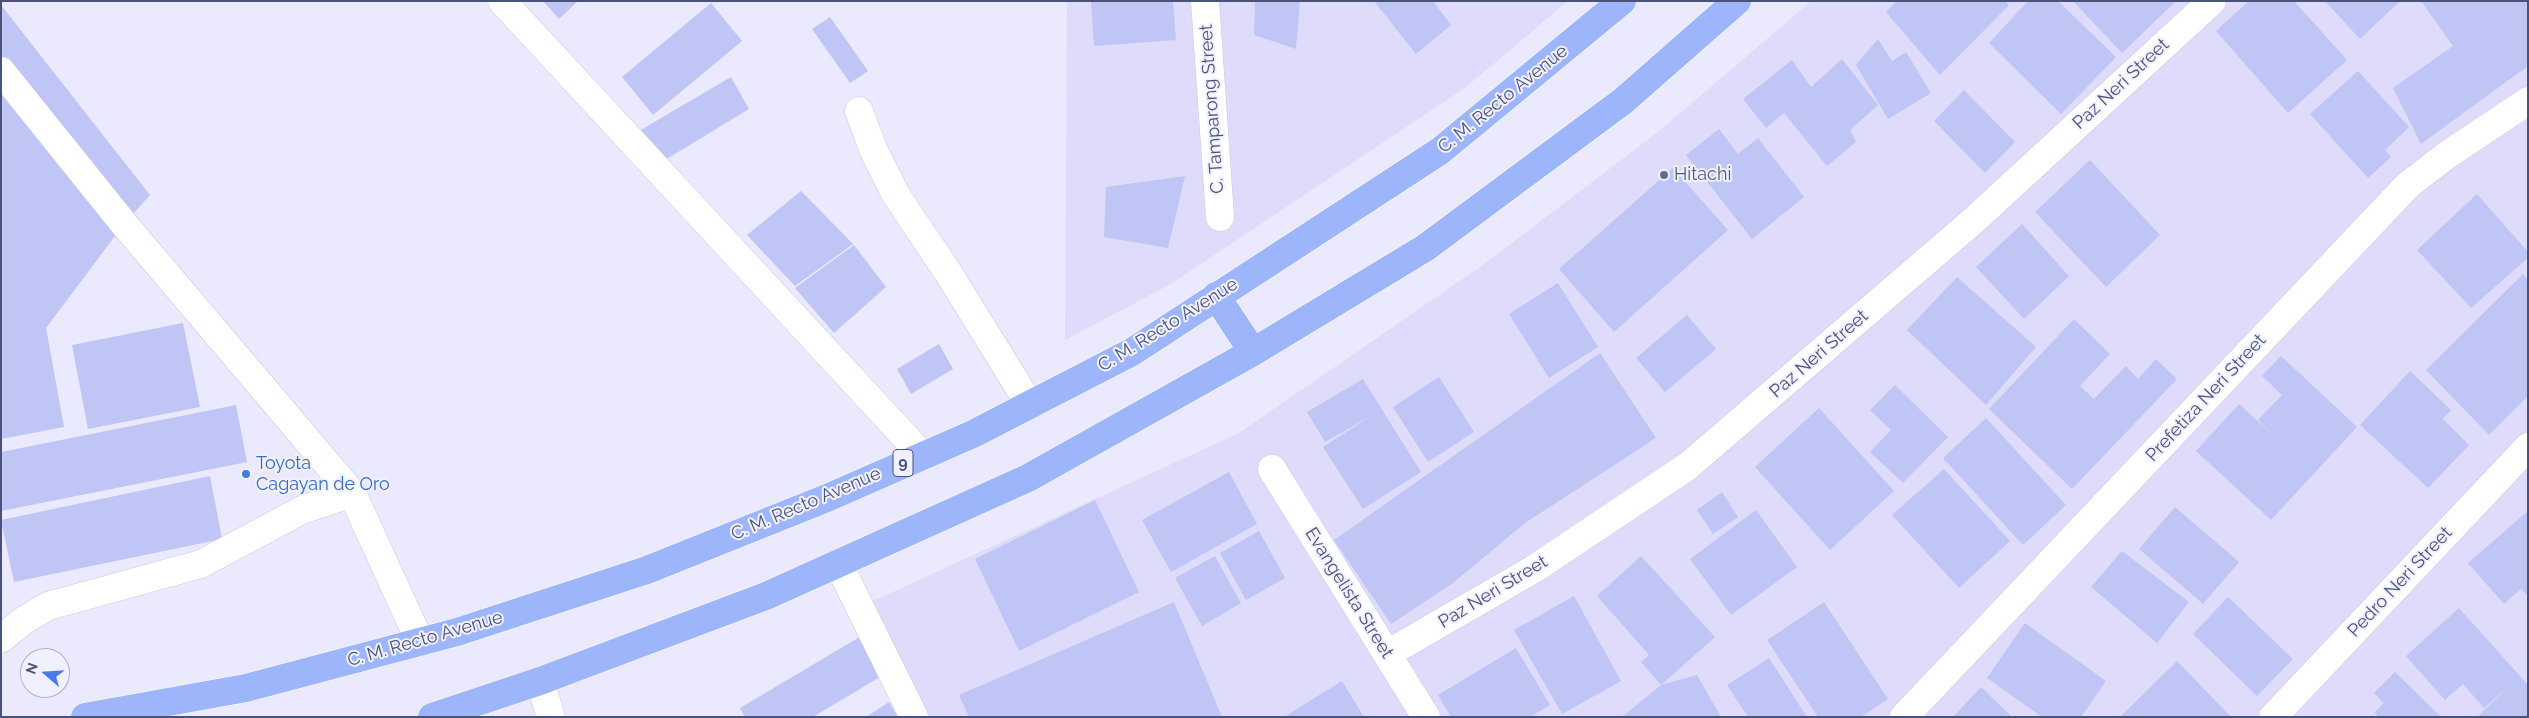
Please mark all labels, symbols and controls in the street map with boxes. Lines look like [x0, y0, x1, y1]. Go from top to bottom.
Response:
street label: C. Tamparong Street [1195, 24, 1229, 194]
street label: Paz Neri Street [2069, 34, 2173, 134]
street label: C. M. Recto Avenue [1434, 40, 1572, 158]
place label: Hitachi [1674, 164, 1731, 186]
marker: Hitachi [1658, 169, 1670, 181]
street label: C. M. Recto Avenue [1094, 273, 1242, 377]
street label: Paz Neri Street [1765, 305, 1873, 403]
street label: Prefetiza Neri Street [2141, 330, 2271, 466]
road number: 9 [893, 449, 913, 476]
place label: Toyota Cagayan de Oro [256, 453, 390, 496]
street label: C. M. Recto Avenue [728, 463, 884, 545]
marker: Toyota Cagayan de Oro [240, 468, 252, 480]
street label: Pedro Neri Street [2343, 522, 2457, 642]
street label: Evangelista Street [1300, 524, 1398, 662]
street label: Paz Neri Street [1435, 551, 1551, 633]
street label: C. M. Recto Avenue [345, 607, 505, 671]
north arrow [20, 648, 70, 698]
text: N [22, 661, 41, 676]

